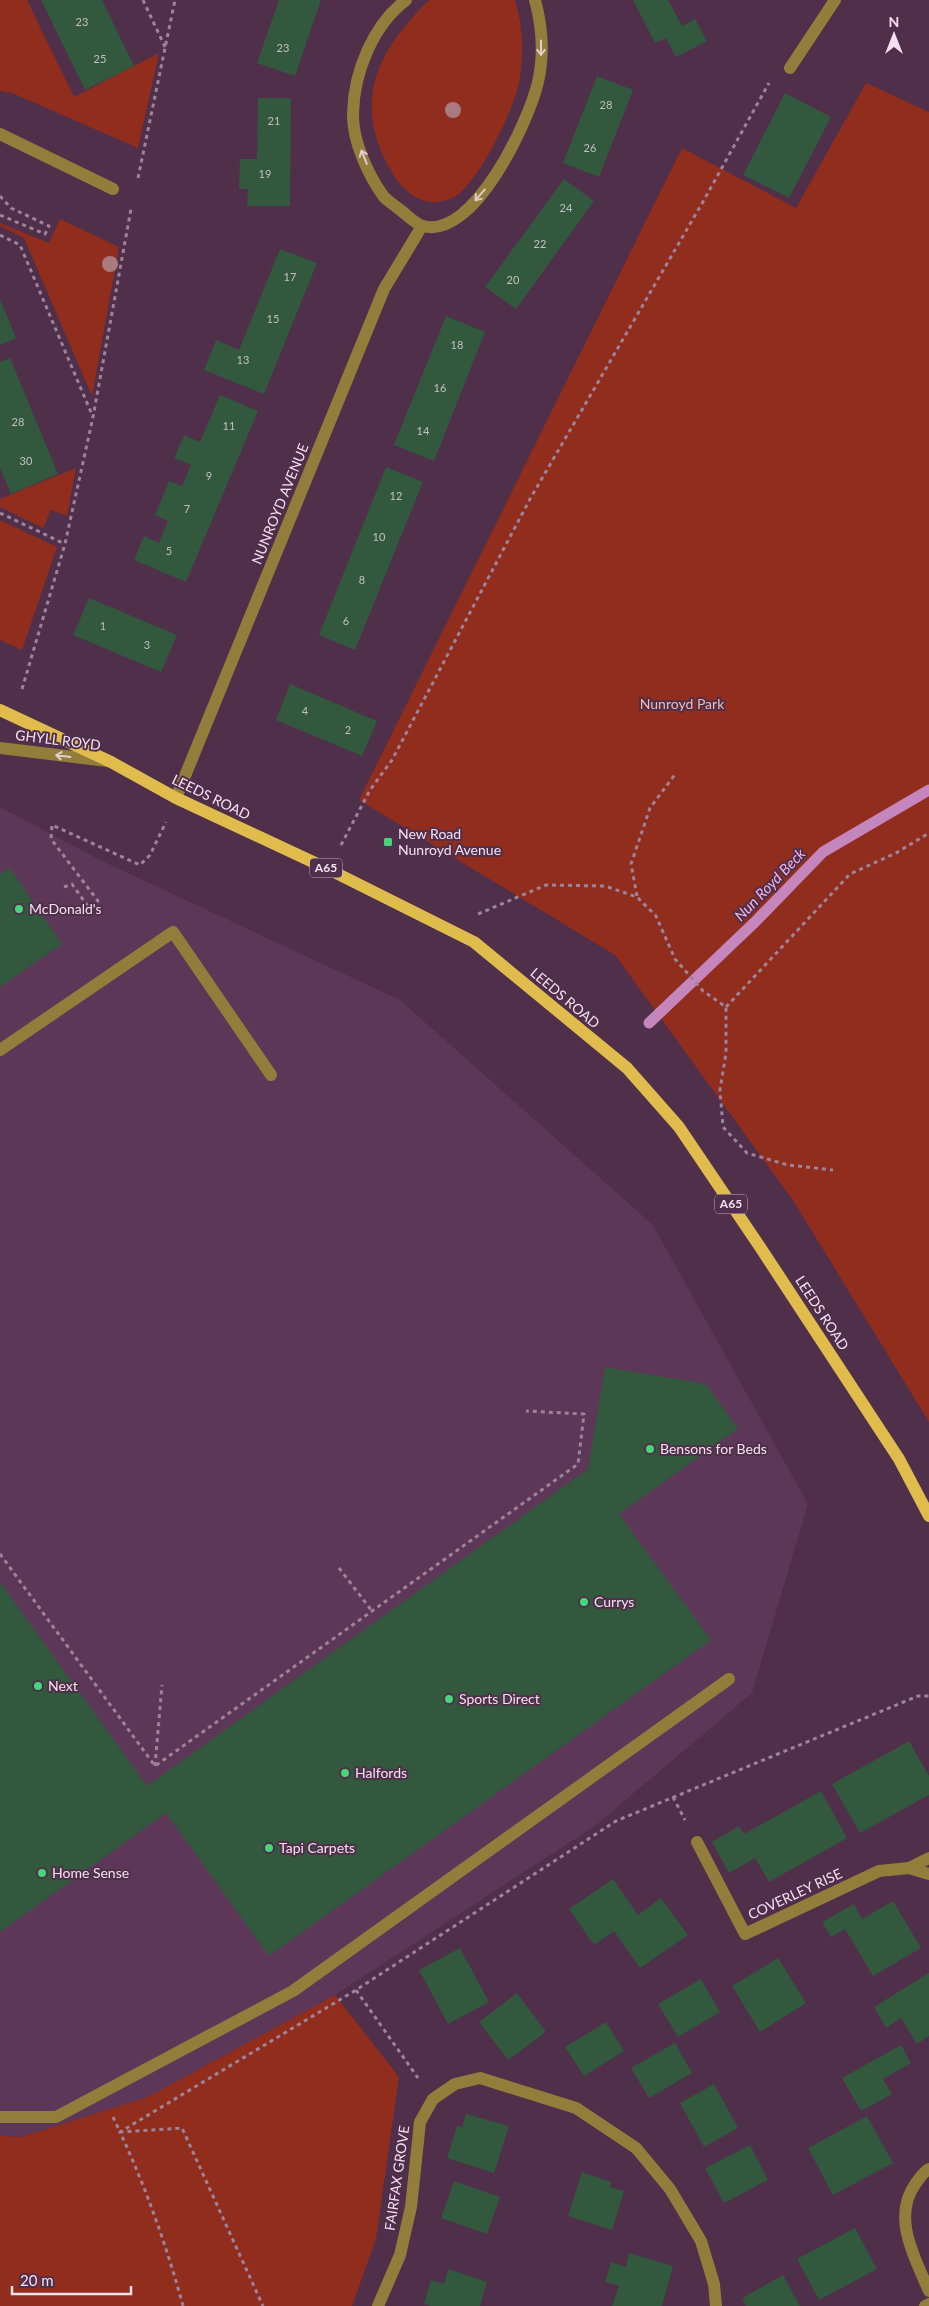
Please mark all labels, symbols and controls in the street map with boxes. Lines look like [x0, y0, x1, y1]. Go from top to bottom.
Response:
north arrow [869, 10, 919, 60]
text: N [889, 13, 899, 30]
house number: 23 [76, 15, 88, 28]
one-way arrow [536, 40, 546, 56]
house number: 23 [277, 41, 289, 54]
house number: 25 [94, 52, 106, 65]
house number: 28 [600, 98, 612, 111]
house number: 21 [268, 114, 280, 127]
house number: 26 [584, 141, 596, 154]
one-way arrow [358, 150, 368, 165]
house number: 19 [259, 167, 271, 180]
one-way arrow [474, 188, 485, 201]
house number: 24 [560, 201, 573, 214]
house number: 22 [534, 237, 546, 250]
house number: 17 [284, 270, 296, 283]
house number: 20 [507, 273, 520, 286]
house number: 15 [267, 312, 279, 325]
house number: 18 [451, 338, 463, 351]
house number: 13 [237, 353, 249, 366]
house number: 16 [434, 381, 446, 394]
house number: 28 [12, 415, 24, 428]
house number: 11 [223, 419, 235, 432]
house number: 14 [417, 424, 430, 437]
street label: NUNROYD AVENUE [248, 441, 312, 567]
house number: 30 [20, 454, 33, 467]
house number: 9 [206, 469, 212, 482]
house number: 12 [390, 489, 402, 502]
house number: 7 [184, 502, 190, 515]
house number: 10 [373, 530, 386, 543]
house number: 5 [166, 544, 172, 557]
house number: 8 [359, 573, 365, 586]
house number: 6 [343, 614, 349, 627]
house number: 1 [100, 619, 106, 632]
house number: 3 [144, 638, 150, 651]
park label: Nunroyd Park [640, 695, 725, 712]
house number: 4 [302, 704, 309, 717]
house number: 2 [345, 723, 351, 736]
street label: GHYLL ROYD [14, 726, 102, 753]
one-way arrow [55, 751, 71, 761]
street label: LEEDS ROAD [169, 770, 253, 823]
place label: New Road Nunroyd Avenue [398, 825, 501, 858]
marker: New Road Nunroyd Avenue [382, 836, 394, 848]
water label: Nun Royd Beck [730, 844, 809, 924]
road number: A65 [310, 858, 342, 878]
place label: McDonald's [29, 900, 102, 917]
marker: McDonald's [13, 903, 25, 915]
street label: LEEDS ROAD [527, 964, 603, 1031]
road number: A65 [715, 1194, 747, 1214]
street label: LEEDS ROAD [792, 1272, 853, 1353]
place label: Bensons for Beds [660, 1440, 767, 1457]
marker: Bensons for Beds [644, 1443, 656, 1455]
place label: Currys [594, 1593, 634, 1610]
marker: Currys [578, 1596, 590, 1608]
place label: Next [48, 1677, 78, 1694]
marker: Next [32, 1680, 44, 1692]
place label: Sports Direct [459, 1690, 540, 1707]
marker: Sports Direct [443, 1693, 455, 1705]
place label: Halfords [355, 1764, 407, 1781]
marker: Halfords [339, 1767, 351, 1779]
place label: Tapi Carpets [279, 1839, 355, 1856]
marker: Tapi Carpets [263, 1842, 275, 1854]
place label: Home Sense [52, 1864, 129, 1881]
street label: COVERLEY RISE [745, 1864, 845, 1923]
marker: Home Sense [36, 1867, 48, 1879]
street label: FAIRFAX GROVE [381, 2124, 412, 2232]
scale bar [12, 2264, 131, 2296]
text: 20 m [20, 2271, 54, 2289]

